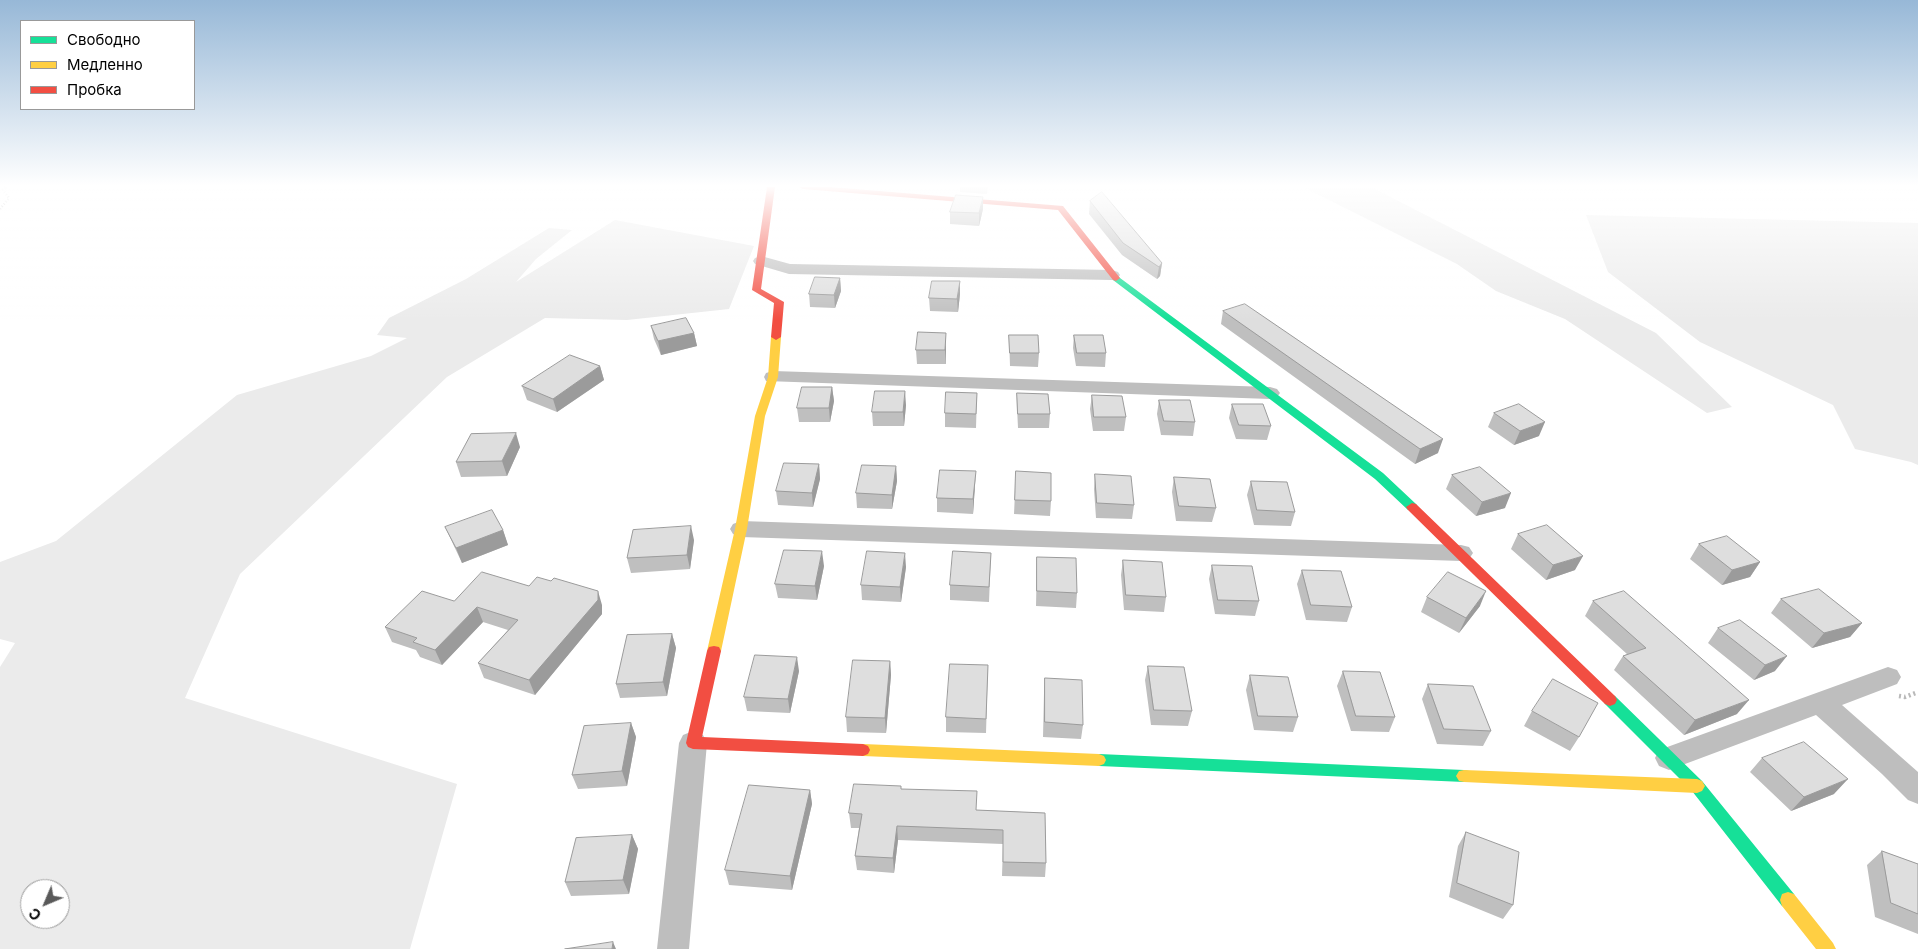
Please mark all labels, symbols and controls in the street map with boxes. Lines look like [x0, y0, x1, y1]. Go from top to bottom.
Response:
legend [20, 20, 195, 110]
text: Свободно [67, 30, 141, 49]
text: Медленно [67, 55, 143, 74]
text: Пробка [67, 80, 122, 99]
north arrow [20, 879, 70, 929]
text: С [25, 905, 44, 924]

